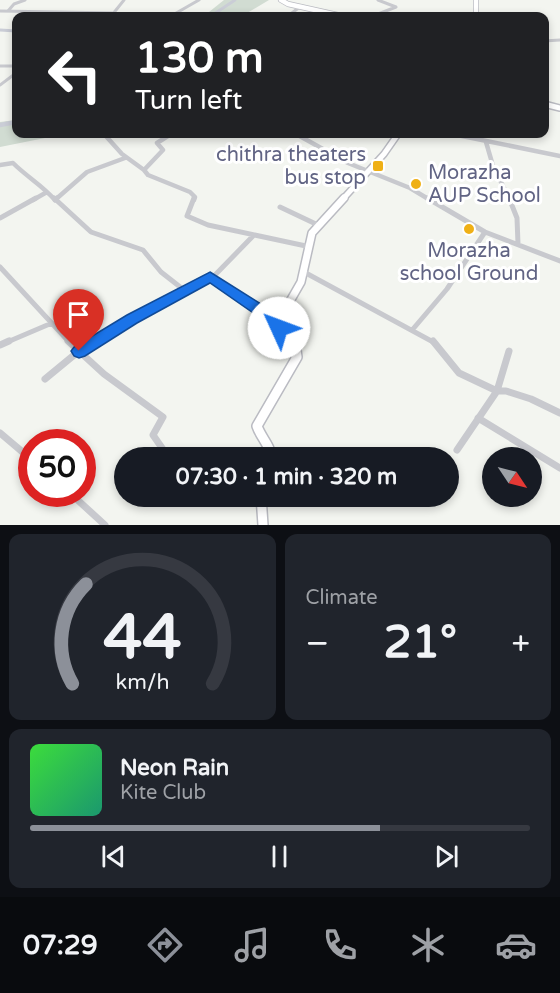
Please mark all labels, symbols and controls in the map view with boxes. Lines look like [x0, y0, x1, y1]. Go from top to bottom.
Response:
text: 130 m [135, 33, 264, 84]
icon: left [36, 36, 114, 114]
text: Turn left [135, 84, 242, 117]
place label: chithra theaters bus stop [216, 143, 366, 190]
marker: chithra theaters bus stop [371, 159, 385, 173]
place label: Morazha AUP School [428, 161, 541, 208]
marker: Morazha AUP School [409, 177, 423, 191]
marker: Morazha school Ground [462, 222, 476, 236]
place label: Morazha school Ground [400, 239, 538, 286]
pin [53, 289, 104, 351]
position arrow [247, 296, 311, 360]
icon: arrive [62, 298, 95, 331]
speed limit sign: 50 [18, 429, 96, 507]
north arrow [482, 447, 542, 507]
map controls [482, 447, 542, 507]
text: 07:30 · 1 min · 320 m [176, 464, 397, 490]
text: Climate [306, 586, 378, 610]
text: 44 [103, 601, 181, 676]
text: 21° [383, 616, 457, 670]
text: − [306, 624, 329, 663]
text: + [511, 624, 530, 663]
text: km/h [115, 669, 169, 695]
text: Neon Rain [120, 755, 229, 781]
text: Kite Club [120, 781, 206, 805]
icon: previous [97, 840, 130, 873]
icon: pause [263, 840, 296, 873]
icon: next [430, 840, 463, 873]
icon: directions [144, 924, 186, 966]
icon: music [231, 924, 273, 966]
icon: phone [319, 924, 361, 966]
icon: climate [407, 924, 449, 966]
icon: car [495, 924, 537, 966]
text: 07:29 [23, 929, 98, 962]

